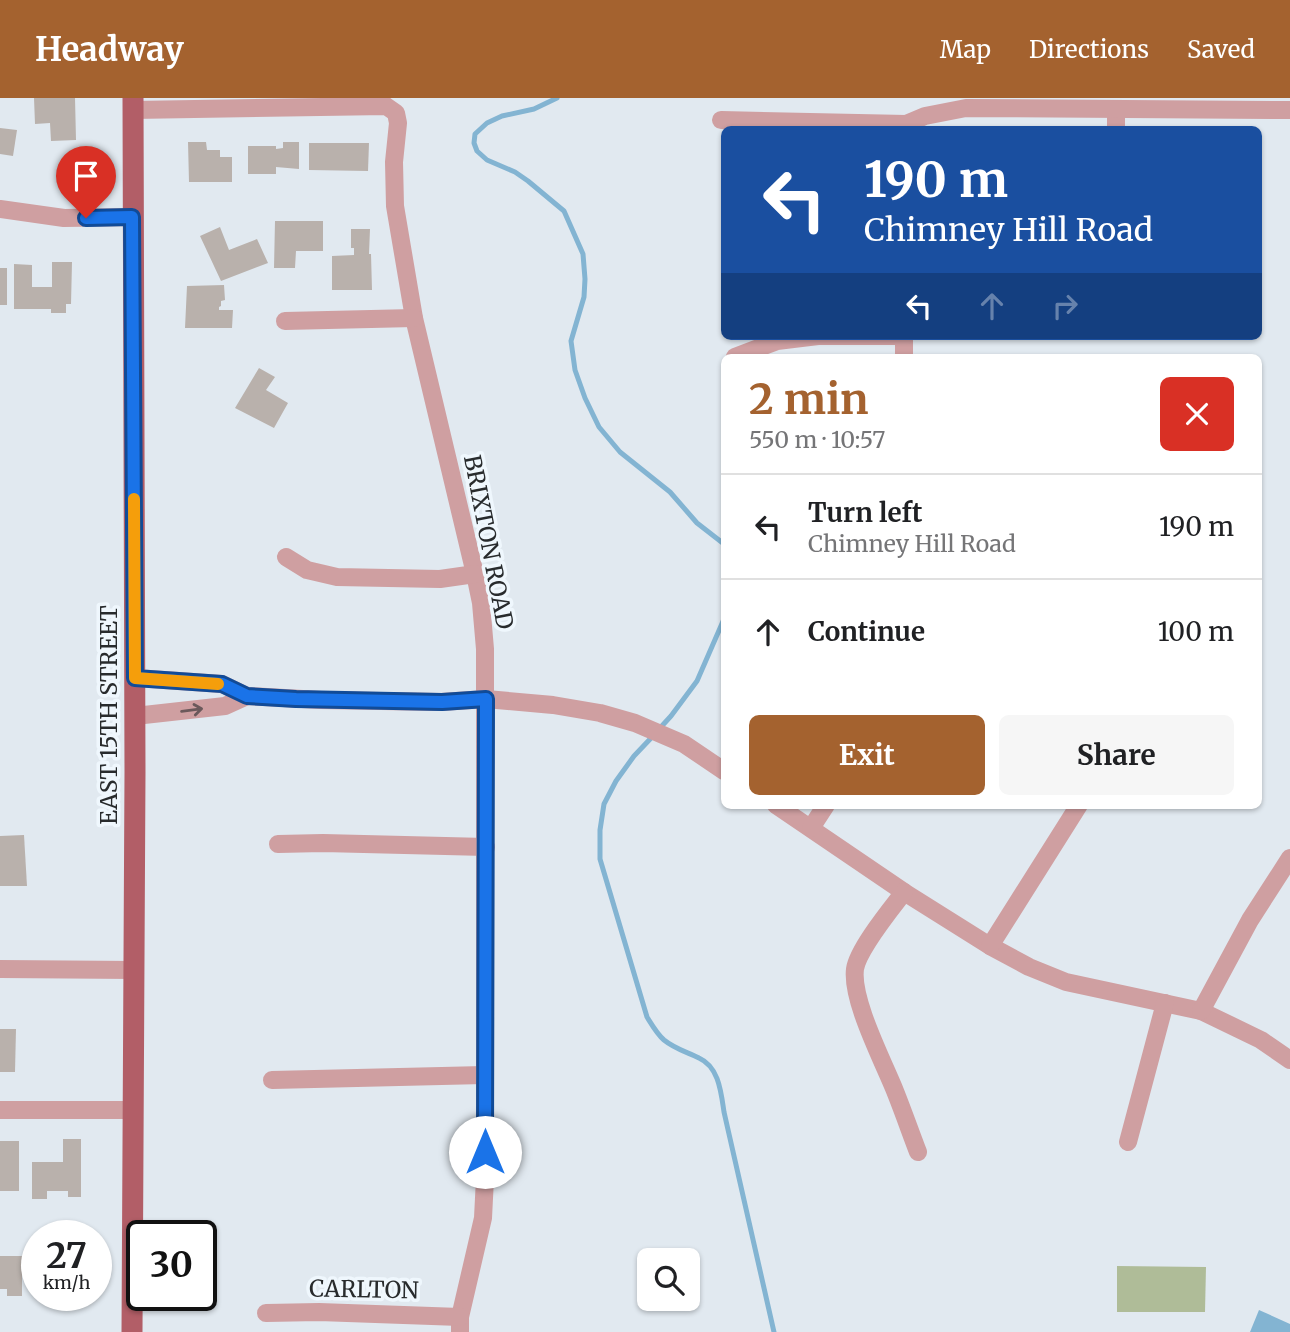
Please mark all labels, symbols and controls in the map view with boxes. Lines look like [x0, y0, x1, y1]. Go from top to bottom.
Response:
text: Headway [35, 29, 184, 70]
text: Map [940, 34, 991, 65]
text: Directions [1029, 34, 1149, 65]
text: Saved [1187, 34, 1255, 65]
pin [56, 146, 116, 218]
text: 190 m [864, 149, 1008, 210]
icon: left [749, 154, 840, 245]
icon: arrive [67, 157, 105, 195]
text: Chimney Hill Road [864, 210, 1153, 250]
icon: left [900, 287, 938, 325]
icon: ahead [973, 287, 1011, 325]
icon: right [1046, 287, 1084, 325]
text: 2 min [749, 373, 869, 425]
button: close [1160, 377, 1234, 451]
text: 550 m · 10:57 [749, 425, 885, 454]
street label: BRIXTON ROAD [458, 452, 520, 632]
text: Turn left [808, 496, 922, 529]
icon: left [749, 508, 787, 546]
text: 190 m [1159, 510, 1234, 543]
text: Chimney Hill Road [808, 529, 1016, 558]
street label: EAST 15TH STREET [94, 605, 123, 825]
icon: ahead [749, 613, 787, 651]
text: Continue [808, 615, 925, 648]
text: 100 m [1158, 615, 1234, 648]
one-way arrow [180, 704, 203, 717]
button: Exit [749, 715, 985, 795]
button: Share [999, 715, 1234, 795]
position arrow [448, 1115, 522, 1189]
speed limit sign: 30 [126, 1220, 217, 1311]
text: 27 [46, 1234, 87, 1278]
map controls [637, 1248, 700, 1311]
button: search [637, 1248, 700, 1311]
text: km/h [43, 1271, 90, 1294]
street label: CARLTON [309, 1274, 419, 1304]

